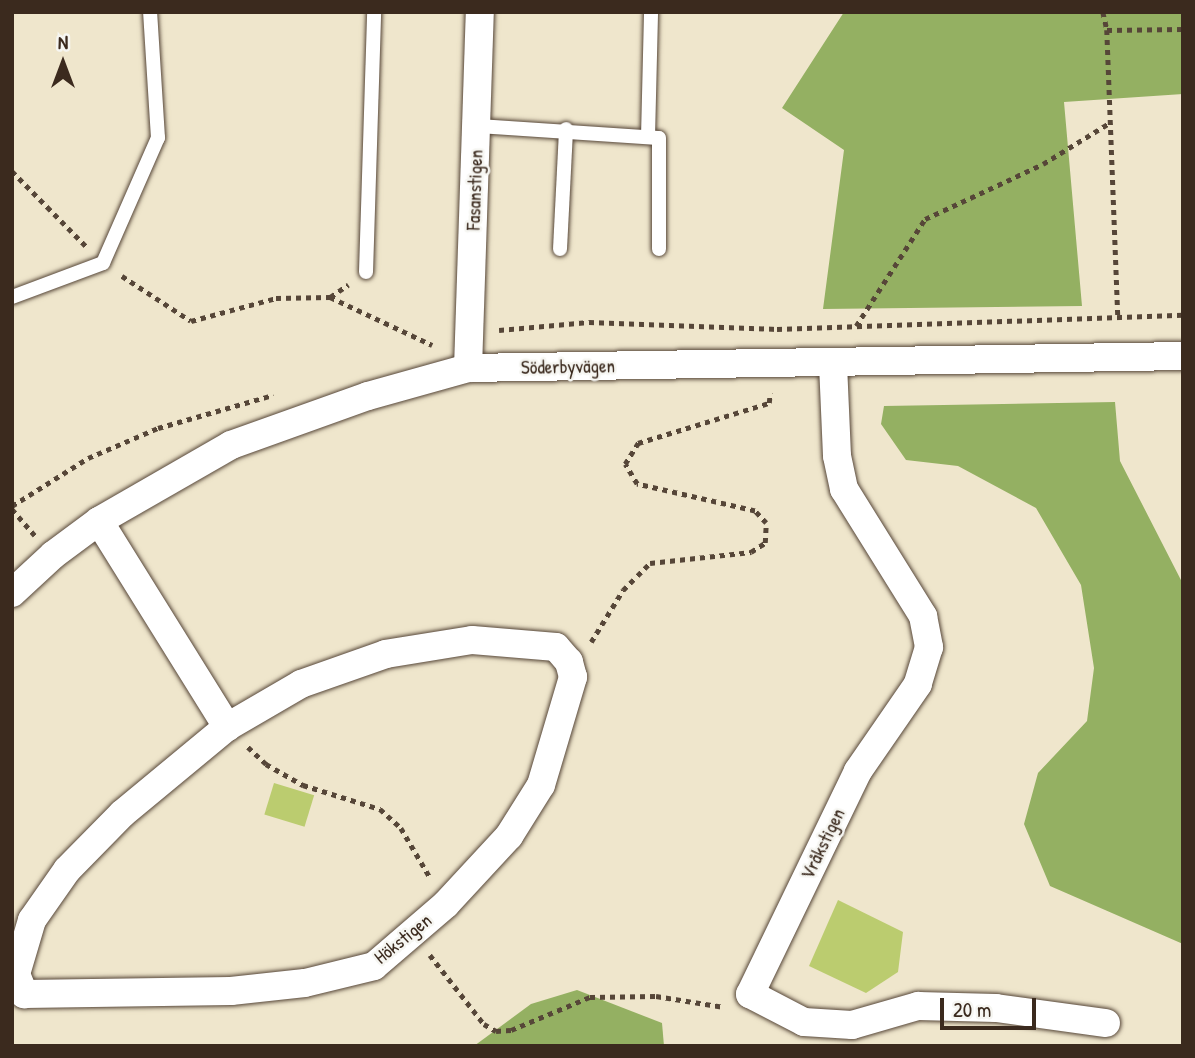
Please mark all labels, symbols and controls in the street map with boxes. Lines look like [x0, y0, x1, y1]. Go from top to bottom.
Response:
north arrow [28, 28, 98, 98]
text: N [58, 29, 68, 55]
street label: Fasanstigen [462, 149, 488, 231]
street label: Söderbyvägen [521, 355, 615, 379]
street label: Vråkstigen [796, 805, 850, 883]
street label: Hökstigen [370, 909, 436, 969]
scale bar [943, 984, 1039, 1028]
text: 20 m [953, 995, 991, 1024]

